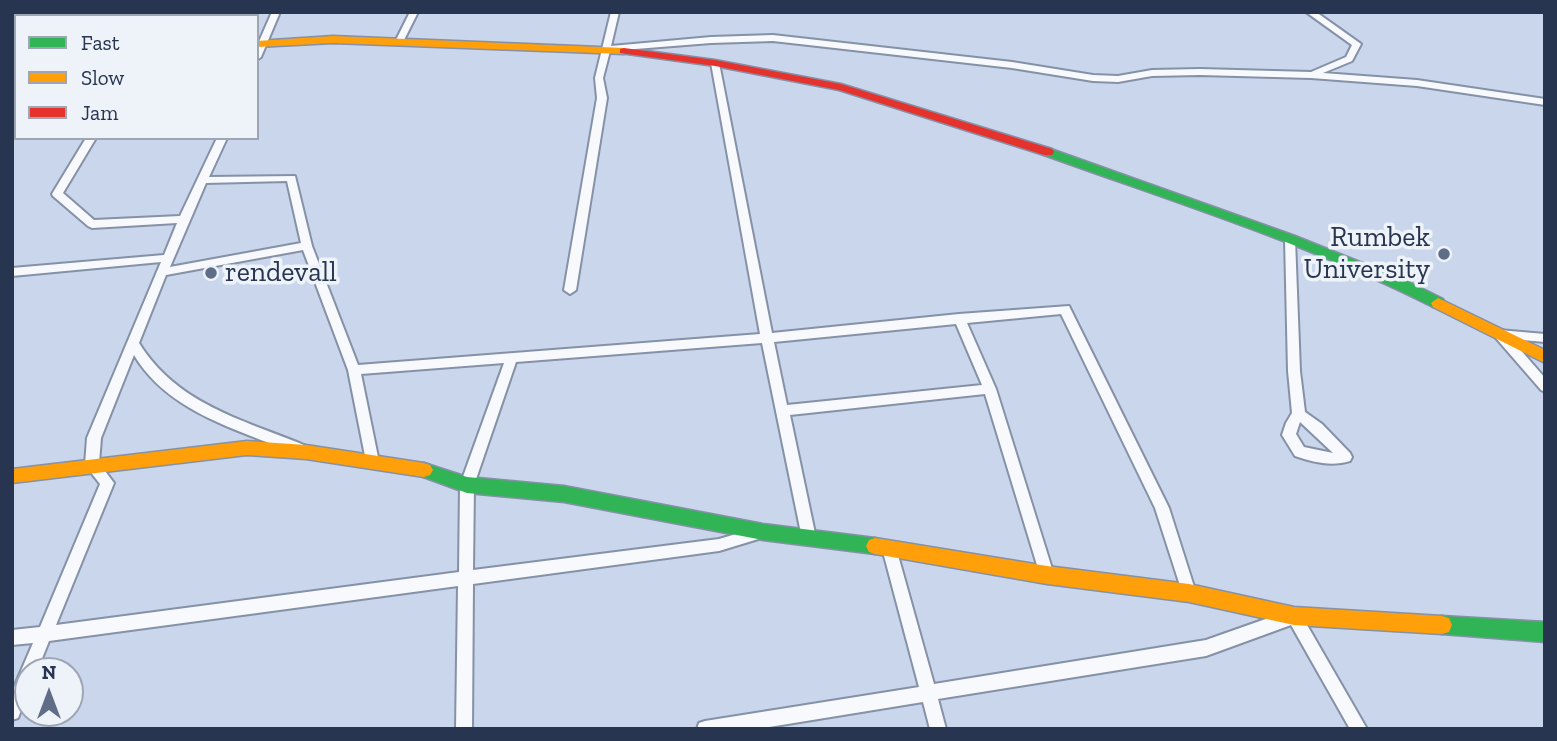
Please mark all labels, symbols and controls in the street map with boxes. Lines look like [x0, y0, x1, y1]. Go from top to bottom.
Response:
legend [14, 14, 259, 140]
text: Fast [81, 30, 120, 55]
text: Slow [81, 65, 124, 90]
text: Jam [81, 100, 118, 125]
place label: Rumbek University [1304, 221, 1430, 287]
marker: Rumbek University [1436, 246, 1452, 262]
place label: rendevall [225, 256, 337, 290]
marker: rendevall [203, 265, 219, 281]
north arrow [14, 657, 84, 727]
text: N [42, 661, 56, 684]

